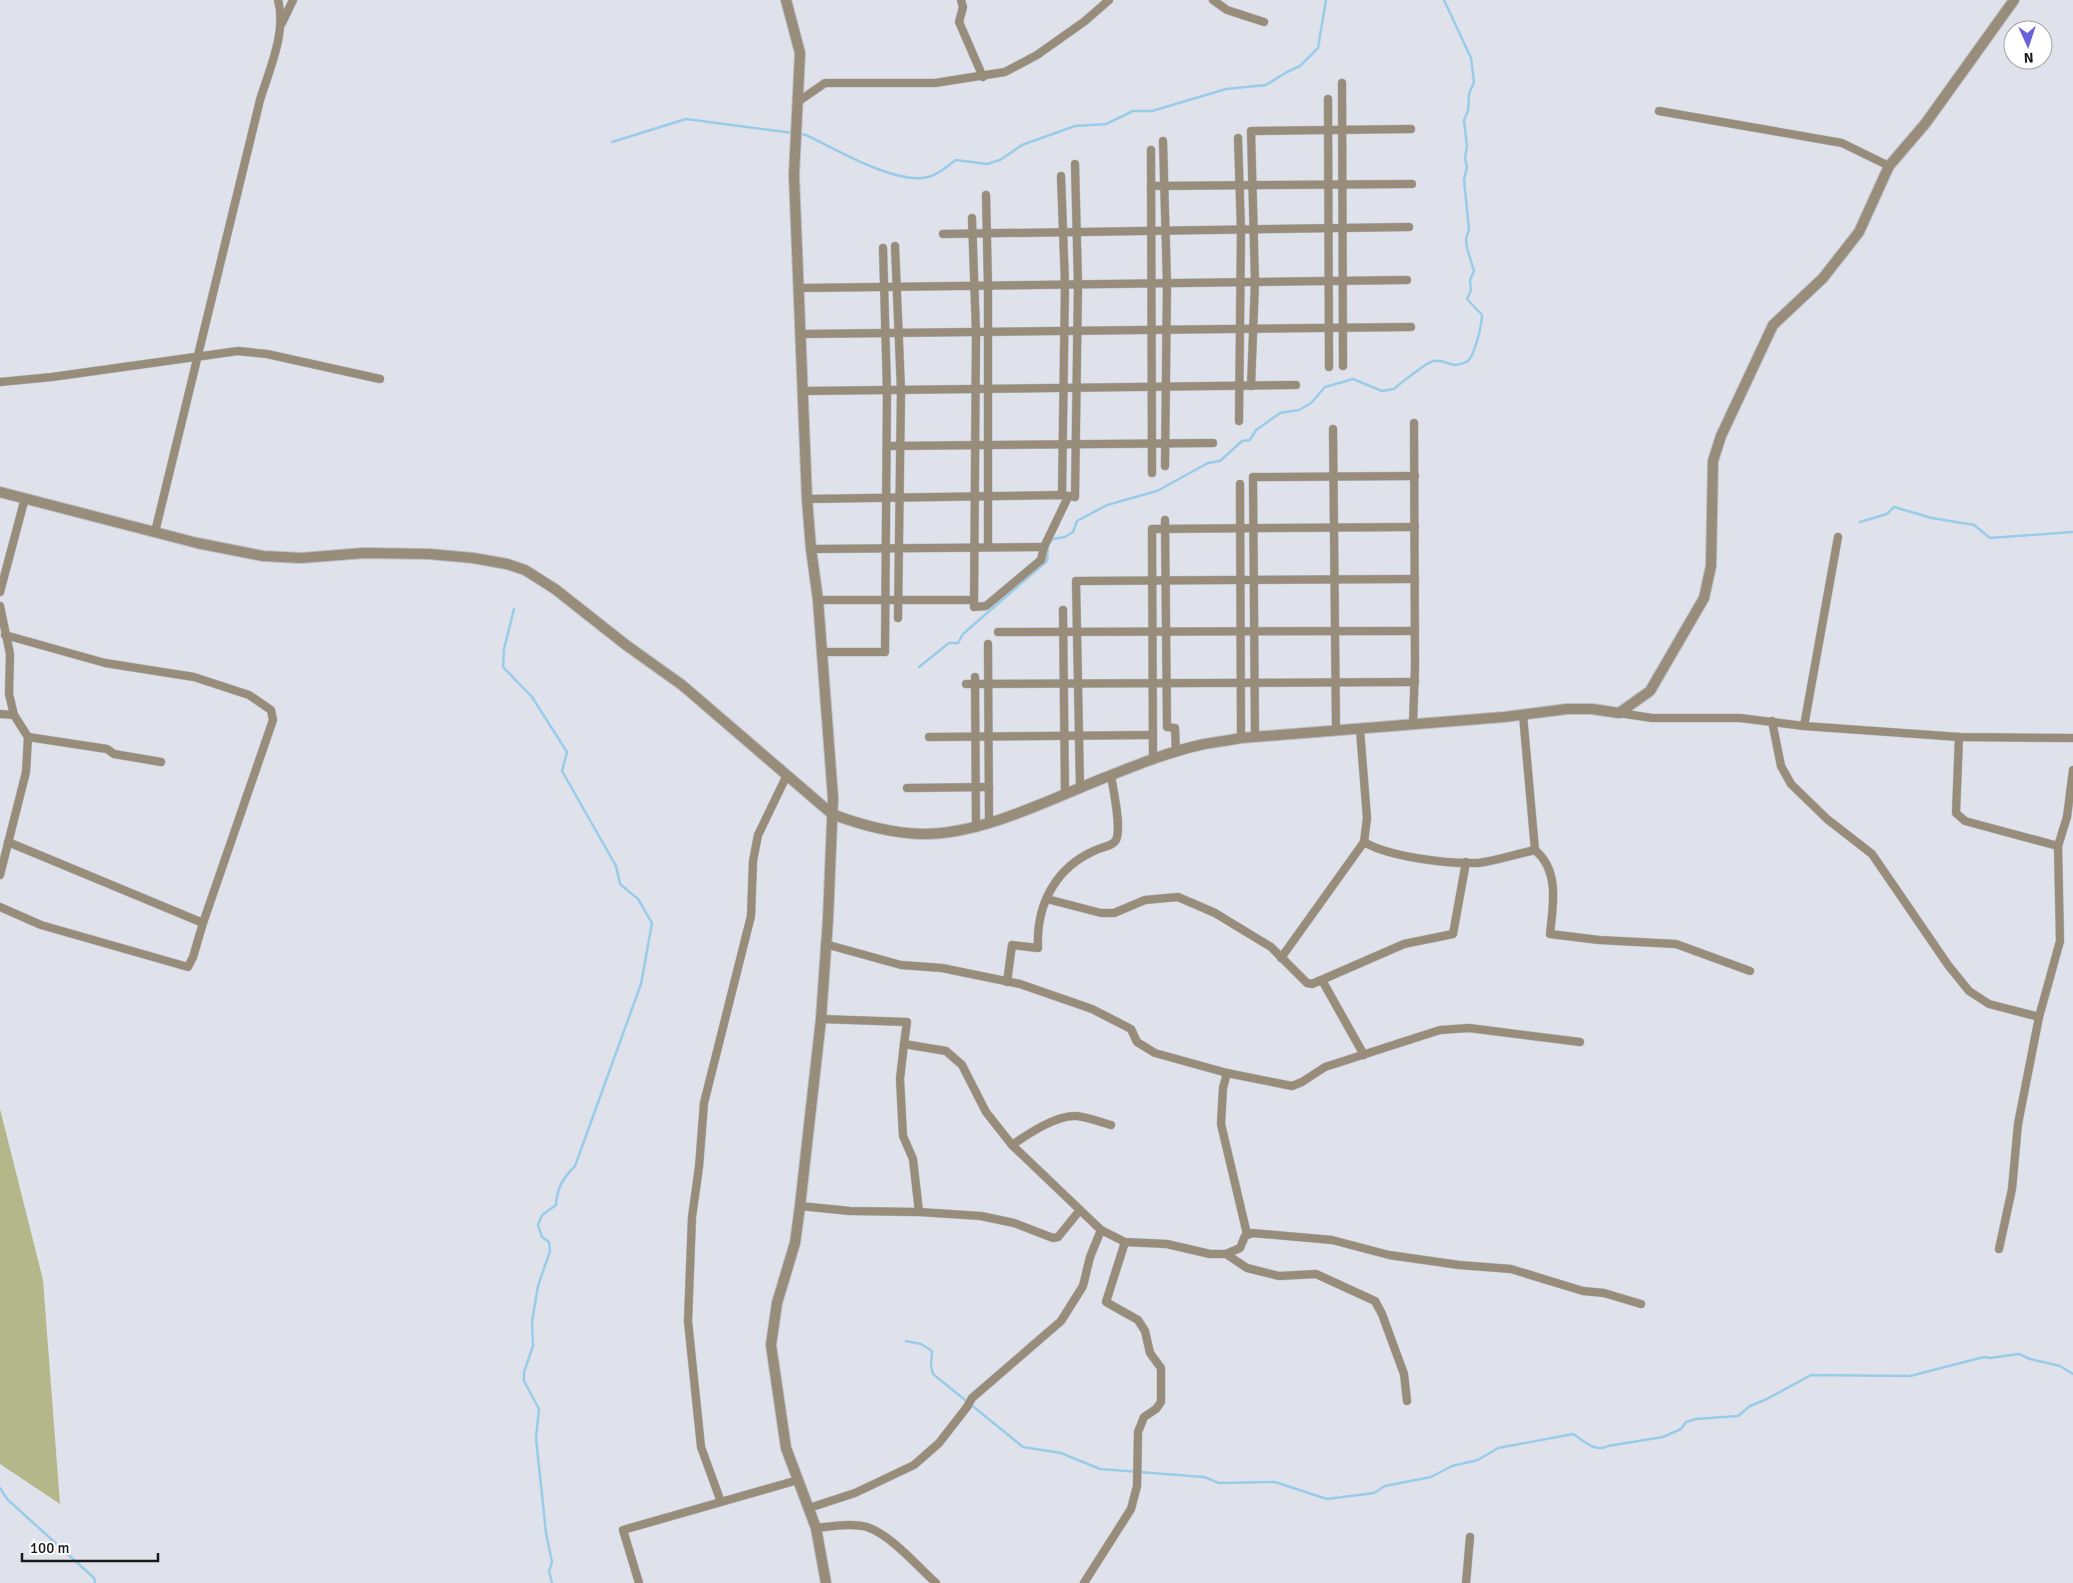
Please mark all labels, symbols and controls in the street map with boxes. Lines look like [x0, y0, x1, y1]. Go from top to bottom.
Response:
north arrow [2003, 20, 2053, 70]
text: N [2023, 49, 2034, 66]
scale bar [22, 1530, 159, 1562]
text: 100 m [30, 1539, 70, 1557]

